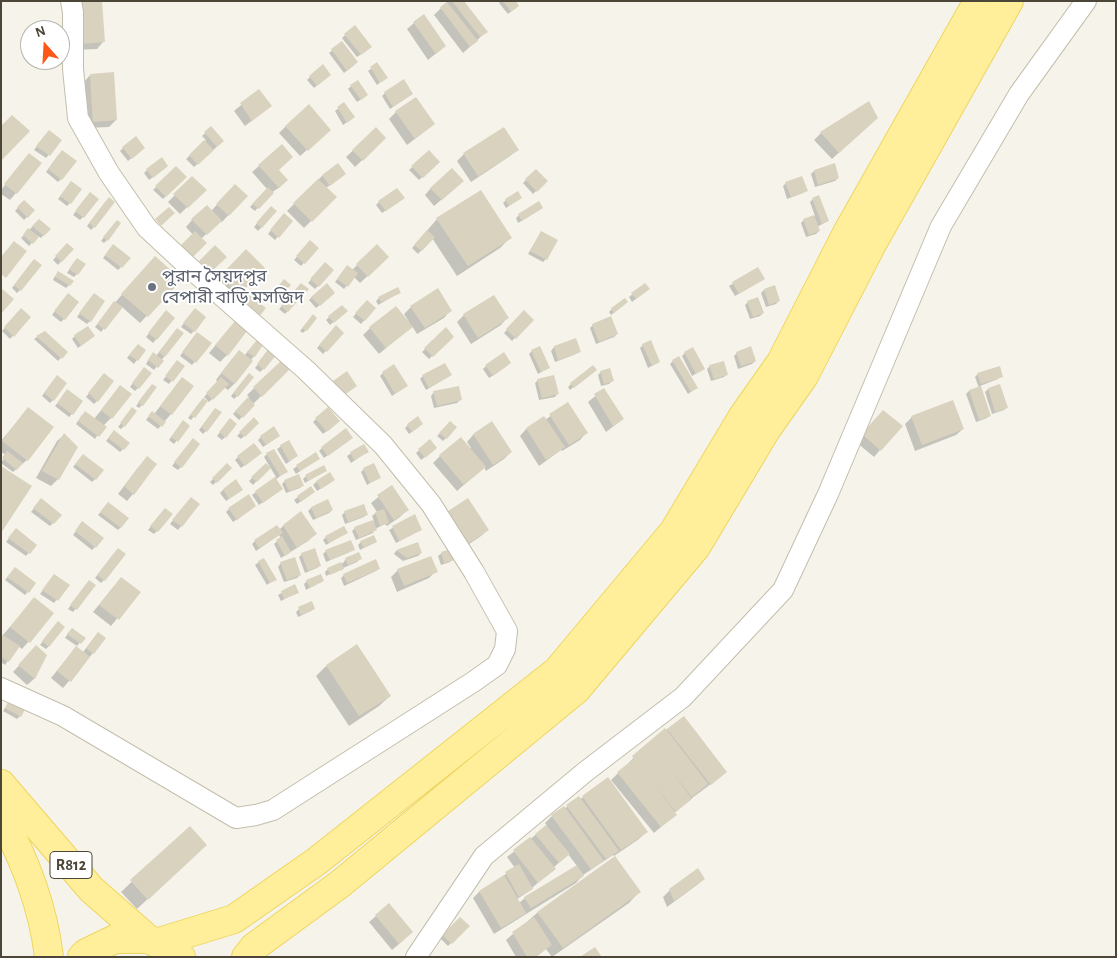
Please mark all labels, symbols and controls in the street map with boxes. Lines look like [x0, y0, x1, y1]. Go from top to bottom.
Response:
north arrow [20, 20, 70, 70]
text: N [34, 24, 47, 40]
place label: পুরান সৈয়দপুর বেপারী বাড়ি মসজিদ [162, 266, 304, 308]
marker: পুরান সৈয়দপুর বেপারী বাড়ি মসজিদ [146, 281, 158, 293]
road number: R812 [50, 852, 92, 878]

